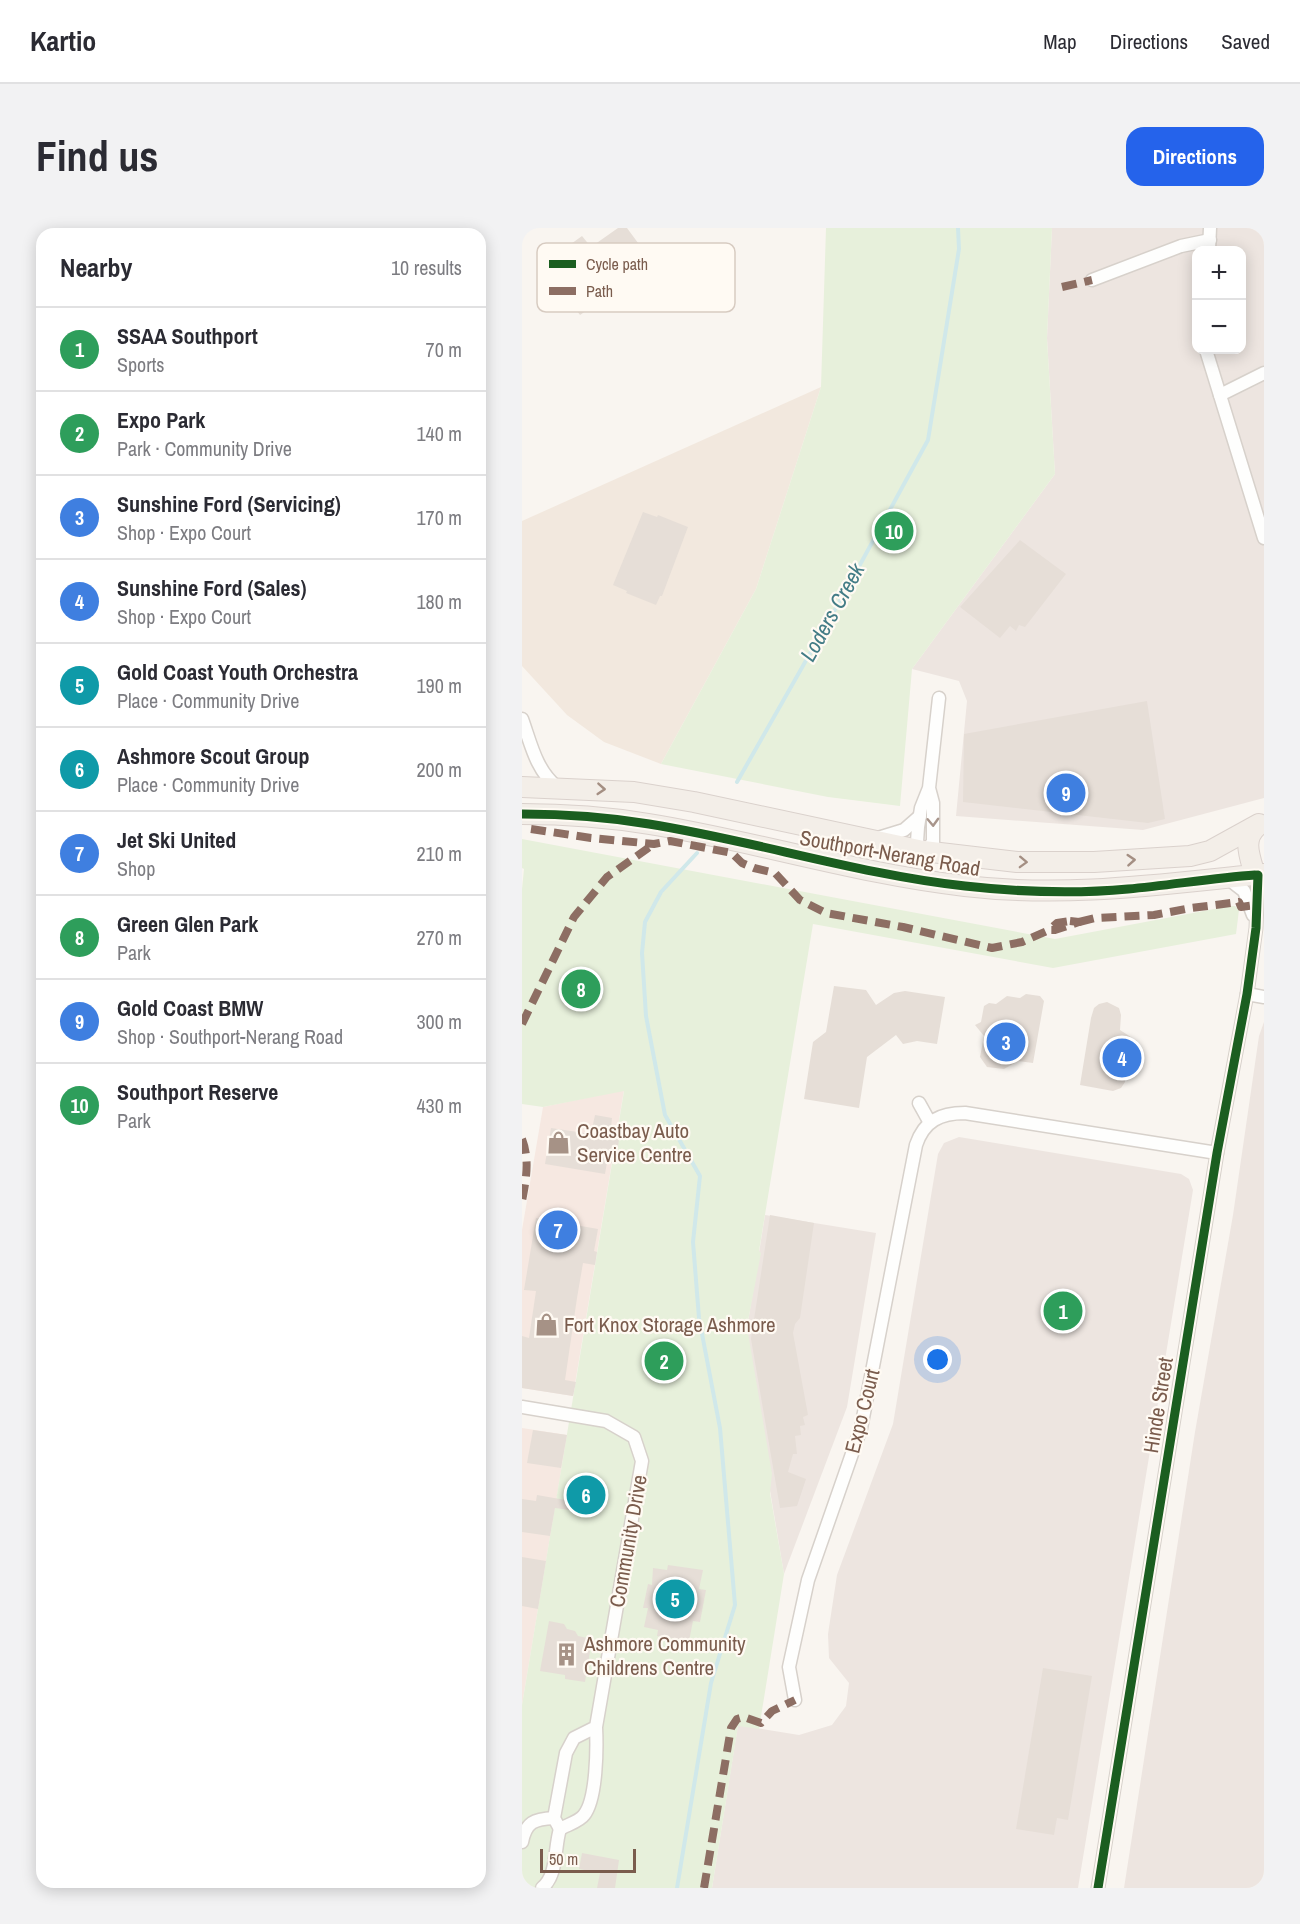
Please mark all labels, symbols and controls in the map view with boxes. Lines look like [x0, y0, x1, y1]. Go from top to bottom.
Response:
text: Kartio [30, 22, 96, 60]
text: Map [1043, 27, 1077, 56]
text: Directions [1110, 27, 1188, 56]
text: Saved [1221, 27, 1270, 56]
button: Directions [1126, 127, 1264, 186]
text: Find us [36, 128, 158, 184]
legend [537, 243, 735, 312]
map controls [1192, 246, 1246, 354]
button: + [1192, 246, 1246, 300]
text: Nearby [60, 250, 132, 285]
text: Cycle path [586, 253, 648, 275]
text: 10 results [391, 254, 462, 281]
text: Path [586, 280, 613, 302]
button: − [1192, 300, 1246, 354]
text: SSAA Southport [117, 321, 258, 351]
text: 1 [75, 336, 84, 363]
text: 70 m [426, 336, 462, 363]
text: Sports [117, 351, 164, 378]
text: Expo Park [117, 405, 205, 435]
text: 2 [75, 420, 84, 447]
text: 140 m [416, 420, 462, 447]
text: Park · Community Drive [117, 435, 292, 462]
text: Sunshine Ford (Servicing) [117, 489, 341, 519]
text: 3 [75, 504, 84, 531]
text: 170 m [416, 504, 462, 531]
pin: 10 [874, 508, 914, 554]
text: Shop · Expo Court [117, 519, 251, 546]
water label: Loders Creek [793, 557, 872, 667]
text: Sunshine Ford (Sales) [117, 573, 307, 603]
text: 4 [75, 588, 84, 615]
text: 180 m [416, 588, 462, 615]
text: Shop · Expo Court [117, 603, 251, 630]
text: Gold Coast Youth Orchestra [117, 657, 358, 687]
text: 5 [75, 672, 84, 699]
text: 190 m [416, 672, 462, 699]
text: Place · Community Drive [117, 687, 299, 714]
text: Ashmore Scout Group [117, 741, 309, 771]
text: 6 [75, 756, 84, 783]
text: 200 m [416, 756, 462, 783]
pin: 9 [1046, 770, 1086, 816]
text: Place · Community Drive [117, 771, 299, 798]
one-way arrow [597, 783, 606, 796]
one-way arrow [927, 818, 940, 827]
street label: Southport-Nerang Road [797, 823, 983, 883]
text: Jet Ski United [117, 825, 236, 855]
text: 7 [75, 840, 84, 867]
text: 210 m [416, 840, 462, 867]
one-way arrow [1126, 853, 1135, 866]
text: Shop [117, 855, 155, 882]
one-way arrow [1018, 855, 1027, 868]
text: Green Glen Park [117, 909, 258, 939]
text: 8 [75, 924, 84, 951]
text: 270 m [416, 924, 462, 951]
text: Park [117, 939, 151, 966]
pin: 8 [562, 966, 600, 1011]
text: Gold Coast BMW [117, 993, 263, 1023]
text: 9 [75, 1008, 84, 1035]
text: 300 m [416, 1008, 462, 1035]
pin: 3 [986, 1020, 1026, 1064]
text: Shop · Southport-Nerang Road [117, 1023, 343, 1050]
pin: 4 [1102, 1036, 1142, 1080]
text: Southport Reserve [117, 1077, 278, 1107]
text: 10 [70, 1092, 89, 1119]
text: 430 m [416, 1092, 462, 1119]
text: Park [117, 1107, 151, 1134]
place label: Coastbay Auto Service Centre [577, 1116, 692, 1169]
shop icon: Coastbay Auto Service Centre [546, 1129, 572, 1155]
pin: 7 [538, 1208, 578, 1252]
pin: 1 [1044, 1288, 1082, 1334]
place label: Fort Knox Storage Ashmore [564, 1310, 776, 1339]
shop icon: Fort Knox Storage Ashmore [533, 1311, 559, 1337]
pin: 2 [644, 1338, 684, 1384]
your location [923, 1345, 952, 1374]
street label: Hinde Street [1136, 1355, 1180, 1455]
street label: Expo Court [838, 1366, 887, 1456]
pin: 6 [566, 1472, 606, 1518]
street label: Community Drive [602, 1473, 654, 1609]
pin: 5 [656, 1576, 694, 1622]
place label: Ashmore Community Childrens Centre [583, 1629, 746, 1682]
building icon: Ashmore Community Childrens Centre [553, 1642, 579, 1668]
scale bar [540, 1846, 636, 1874]
text: 50 m [549, 1848, 578, 1870]

